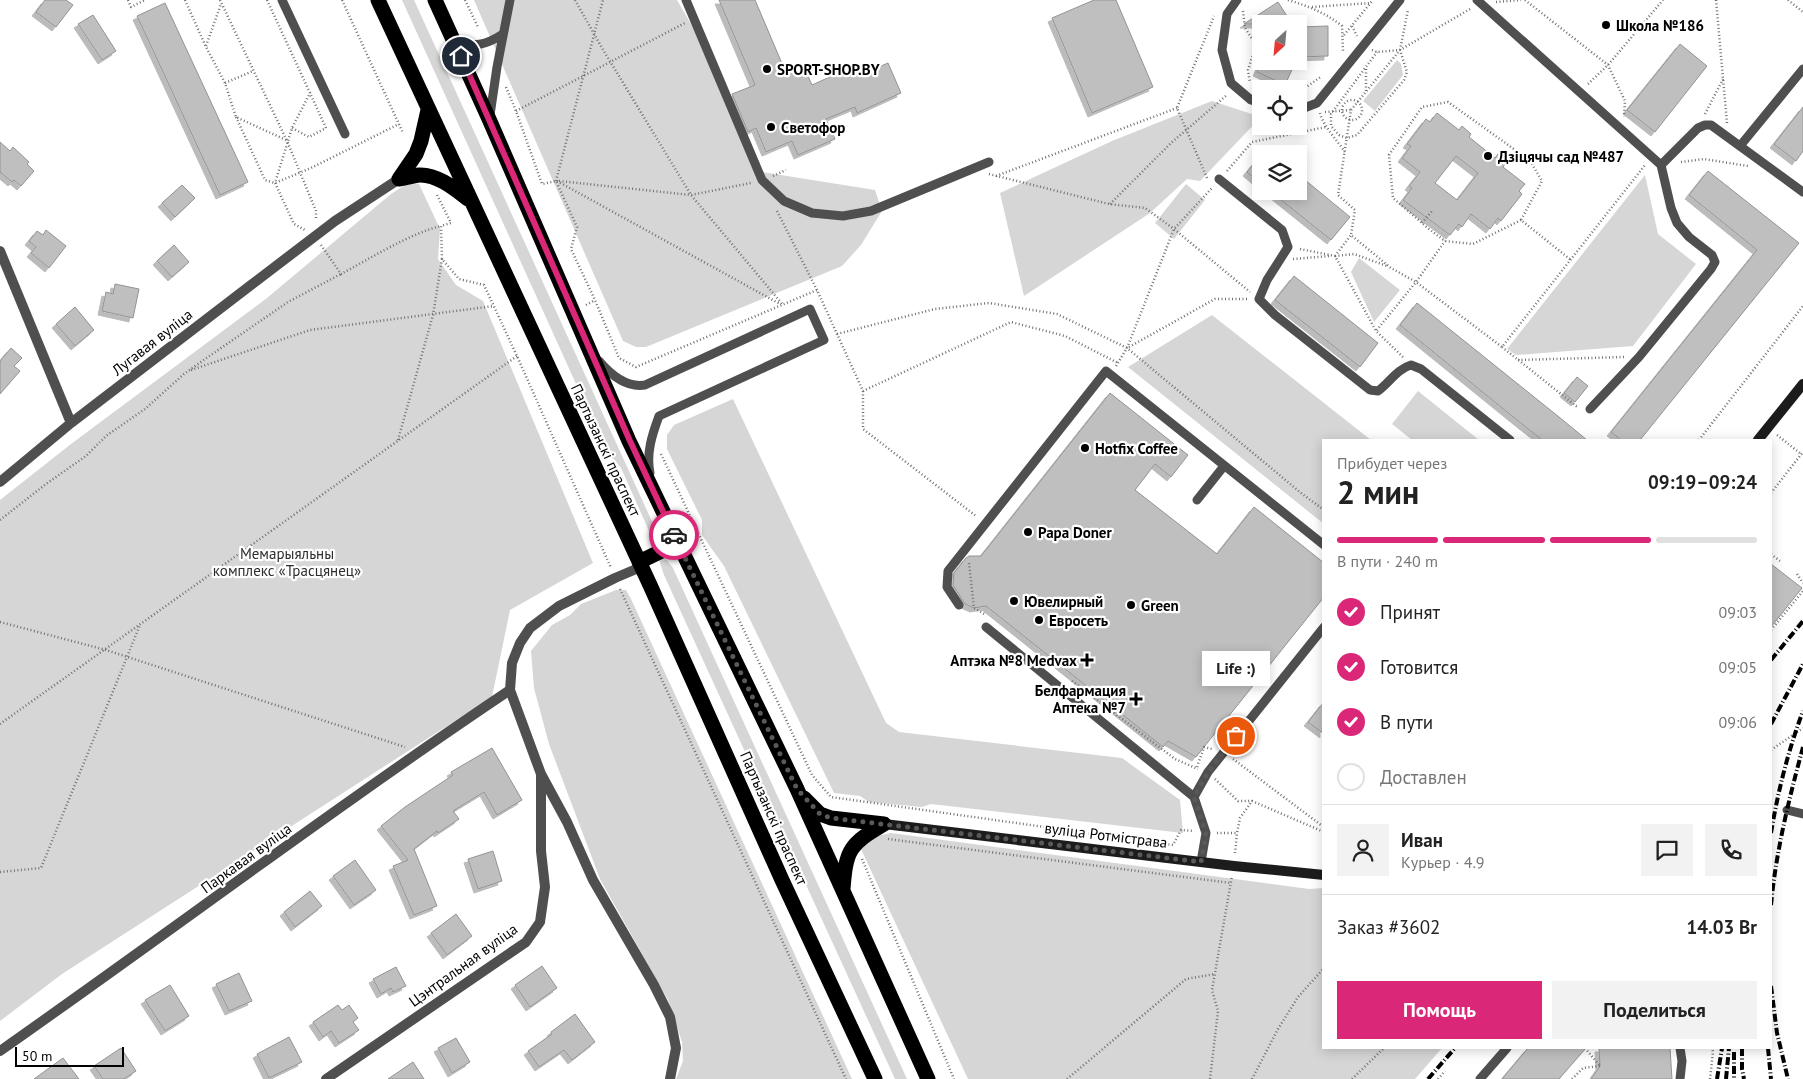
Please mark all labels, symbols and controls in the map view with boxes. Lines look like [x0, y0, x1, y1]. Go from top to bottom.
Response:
north arrow [1252, 15, 1308, 70]
map controls [1252, 15, 1307, 200]
place label: Школа №186 [1616, 16, 1704, 35]
marker: Школа №186 [1600, 19, 1612, 31]
pin [440, 35, 482, 77]
icon: home [447, 42, 475, 70]
place label: SPORT-SHOP.BY [777, 60, 880, 79]
marker: SPORT-SHOP.BY [761, 63, 773, 75]
button: locate [1252, 80, 1307, 135]
place label: Светофор [781, 118, 845, 137]
marker: Светофор [765, 121, 777, 133]
button: layers [1252, 145, 1307, 200]
place label: Дзіцячы сад №487 [1498, 147, 1624, 166]
marker: Дзіцячы сад №487 [1482, 150, 1494, 162]
street label: Лугавая вуліца [107, 305, 196, 380]
street label: Партызанскі праспект [567, 381, 645, 519]
place label: Hotfix Coffee [1095, 439, 1178, 458]
marker: Hotfix Coffee [1079, 442, 1091, 454]
text: Прибудет через [1337, 453, 1447, 473]
text: 09:19–09:24 [1648, 470, 1757, 494]
text: 2 мин [1337, 471, 1419, 513]
courier [649, 510, 699, 560]
icon: car [660, 521, 688, 549]
place label: Papa Doner [1038, 523, 1112, 542]
marker: Papa Doner [1022, 526, 1034, 538]
park label: Мемарыяльны комплекс «Трасцянец» [213, 544, 361, 580]
text: В пути · 240 m [1337, 551, 1438, 571]
place label: Ювелирный [1024, 592, 1103, 611]
marker: Ювелирный [1008, 595, 1020, 607]
place label: Green [1141, 596, 1179, 615]
icon: check [1337, 598, 1365, 626]
marker: Green [1125, 599, 1137, 611]
text: Принят [1380, 600, 1440, 624]
text: 09:03 [1719, 602, 1757, 622]
place label: Евросеть [1049, 611, 1109, 630]
marker: Евросеть [1033, 614, 1045, 626]
place label: Аптэка №8 Medvax [950, 651, 1077, 670]
callout: Life :) [1202, 651, 1270, 686]
icon: check [1337, 653, 1365, 681]
marker: Аптэка №8 Medvax [1081, 654, 1093, 666]
text: Готовится [1380, 655, 1458, 679]
text: 09:05 [1719, 657, 1757, 677]
text: Life :) [1216, 658, 1256, 678]
place label: Белфармация Аптека №7 [1035, 681, 1126, 717]
marker: Белфармация Аптека №7 [1130, 693, 1142, 705]
icon: check [1337, 708, 1365, 736]
text: В пути [1380, 710, 1433, 734]
text: 09:06 [1719, 712, 1757, 732]
pin [1215, 715, 1257, 757]
icon: bag [1222, 722, 1250, 750]
street label: Партызанскі праспект [736, 748, 812, 888]
text: Доставлен [1380, 765, 1467, 789]
street label: вуліца Ротмістрава [1043, 818, 1169, 852]
street label: Паркавая вуліца [197, 819, 295, 897]
button: person [1337, 824, 1389, 876]
button: chat [1641, 824, 1693, 876]
button: phone [1705, 824, 1757, 876]
text: Иван [1401, 828, 1443, 852]
text: Курьер · 4.9 [1401, 852, 1485, 872]
text: Заказ #3602 [1337, 915, 1440, 939]
text: 14.03 Br [1687, 915, 1757, 939]
street label: Цэнтральная вуліца [405, 919, 521, 1011]
button: Помощь [1337, 981, 1542, 1039]
button: Поделиться [1552, 981, 1757, 1039]
scale bar [15, 1044, 124, 1067]
text: 50 m [22, 1047, 52, 1065]

